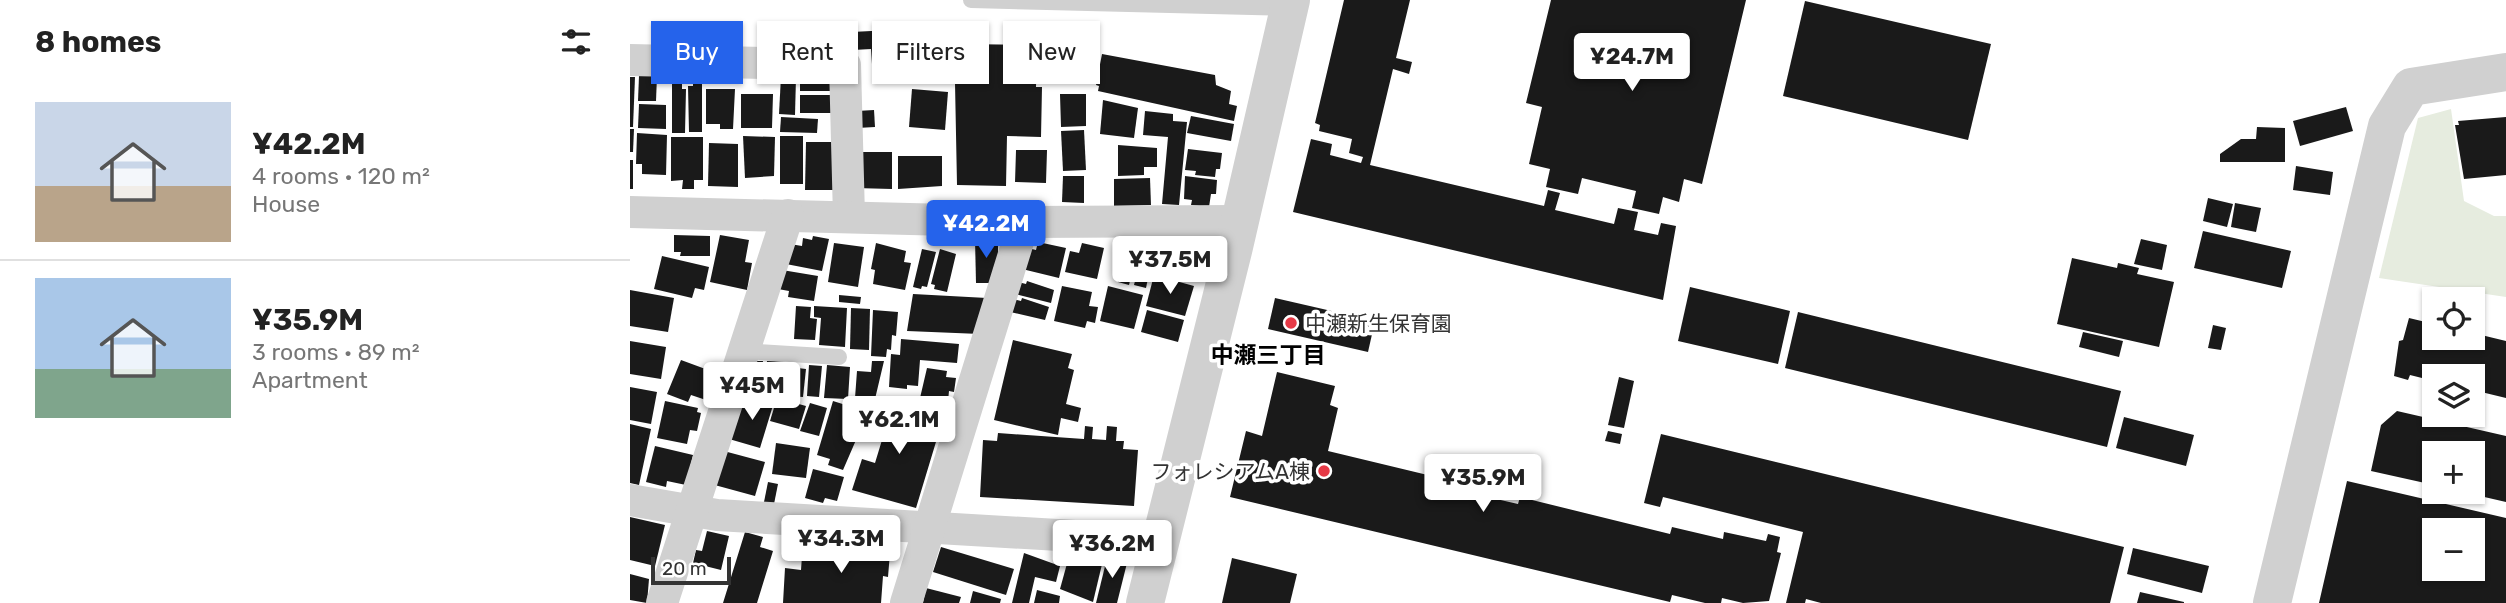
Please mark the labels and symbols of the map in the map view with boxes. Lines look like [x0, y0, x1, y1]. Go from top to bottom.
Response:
pin: ¥24.7M [1575, 34, 1689, 93]
pin: ¥42.2M [929, 201, 1043, 260]
pin: ¥37.5M [1113, 236, 1227, 296]
place label: 中瀬新生保育園 [1305, 311, 1452, 336]
marker: 中瀬新生保育園 [1283, 315, 1299, 331]
district label: 中瀬三丁目 [1211, 341, 1326, 369]
pin: ¥45M [711, 362, 793, 422]
pin: ¥62.1M [842, 396, 956, 456]
pin: ¥35.9M [1426, 454, 1540, 514]
place label: フォレシアムA棟 [1150, 459, 1310, 484]
marker: フォレシアムA棟 [1316, 463, 1332, 479]
pin: ¥34.3M [784, 516, 898, 575]
pin: ¥36.2M [1055, 520, 1169, 580]
scale bar [651, 554, 732, 586]

